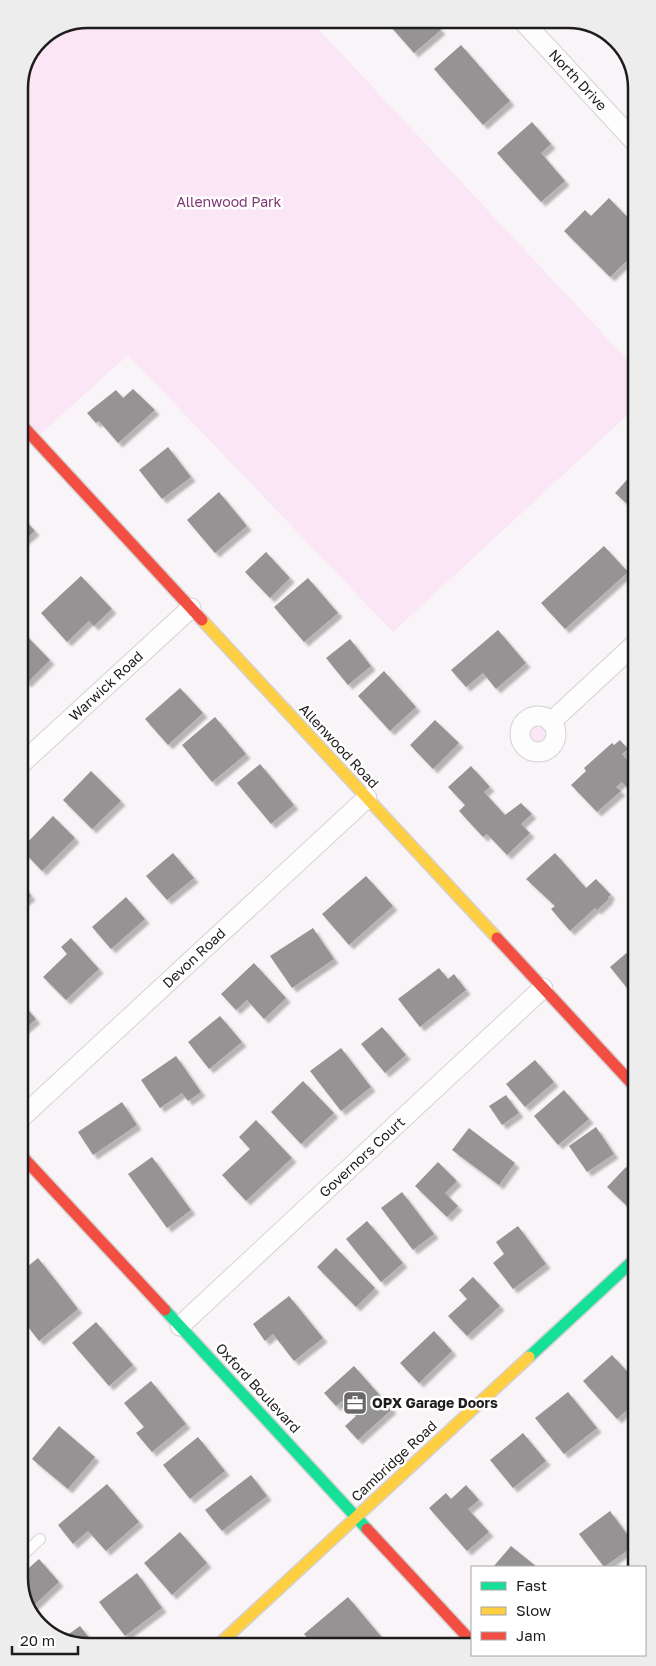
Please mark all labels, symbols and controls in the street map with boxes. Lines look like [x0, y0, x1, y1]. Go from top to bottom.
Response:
street label: North Drive [546, 46, 611, 114]
park label: Allenwood Park [177, 193, 282, 210]
street label: Warwick Road [65, 647, 146, 724]
street label: Allenwood Road [296, 700, 383, 791]
street label: Devon Road [159, 924, 229, 991]
street label: Governors Court [316, 1113, 408, 1200]
street label: Oxford Boulevard [212, 1339, 304, 1436]
office icon: OPX Garage Doors [342, 1390, 368, 1416]
place label: OPX Garage Doors [372, 1394, 498, 1411]
street label: Cambridge Road [347, 1417, 440, 1505]
legend [471, 1566, 646, 1656]
text: Fast [516, 1576, 547, 1594]
text: Slow [516, 1601, 551, 1619]
scale bar [12, 1624, 79, 1656]
text: Jam [516, 1626, 546, 1644]
text: 20 m [20, 1631, 55, 1649]

